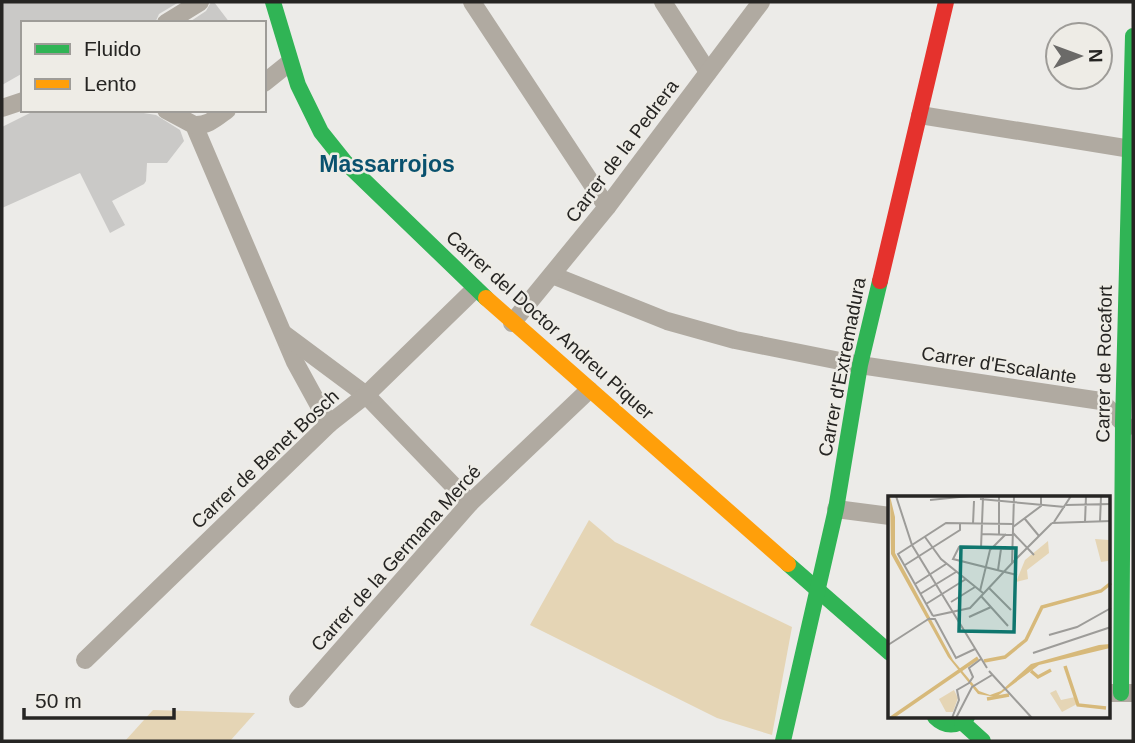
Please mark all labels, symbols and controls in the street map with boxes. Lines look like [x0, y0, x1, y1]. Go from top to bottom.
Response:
legend [21, 21, 266, 112]
north arrow [1044, 21, 1114, 91]
text: Fluido [84, 37, 141, 60]
text: N [1085, 49, 1106, 63]
text: Lento [84, 72, 137, 95]
street label: Carrer de la Pedrera [561, 75, 683, 226]
district label: Massarrojos [319, 151, 455, 177]
street label: Carrer del Doctor Andreu Piquer [442, 226, 658, 424]
street label: Carrer d'Extremadura [814, 275, 870, 458]
street label: Carrer de Rocafort [1092, 284, 1116, 443]
street label: Carrer d'Escalante [920, 342, 1078, 388]
street label: Carrer de Benet Bosch [187, 385, 343, 533]
street label: Carrer de la Germana Mercé [307, 461, 485, 655]
inset map [888, 496, 1110, 718]
scale bar [24, 676, 175, 720]
text: 50 m [35, 689, 82, 712]

